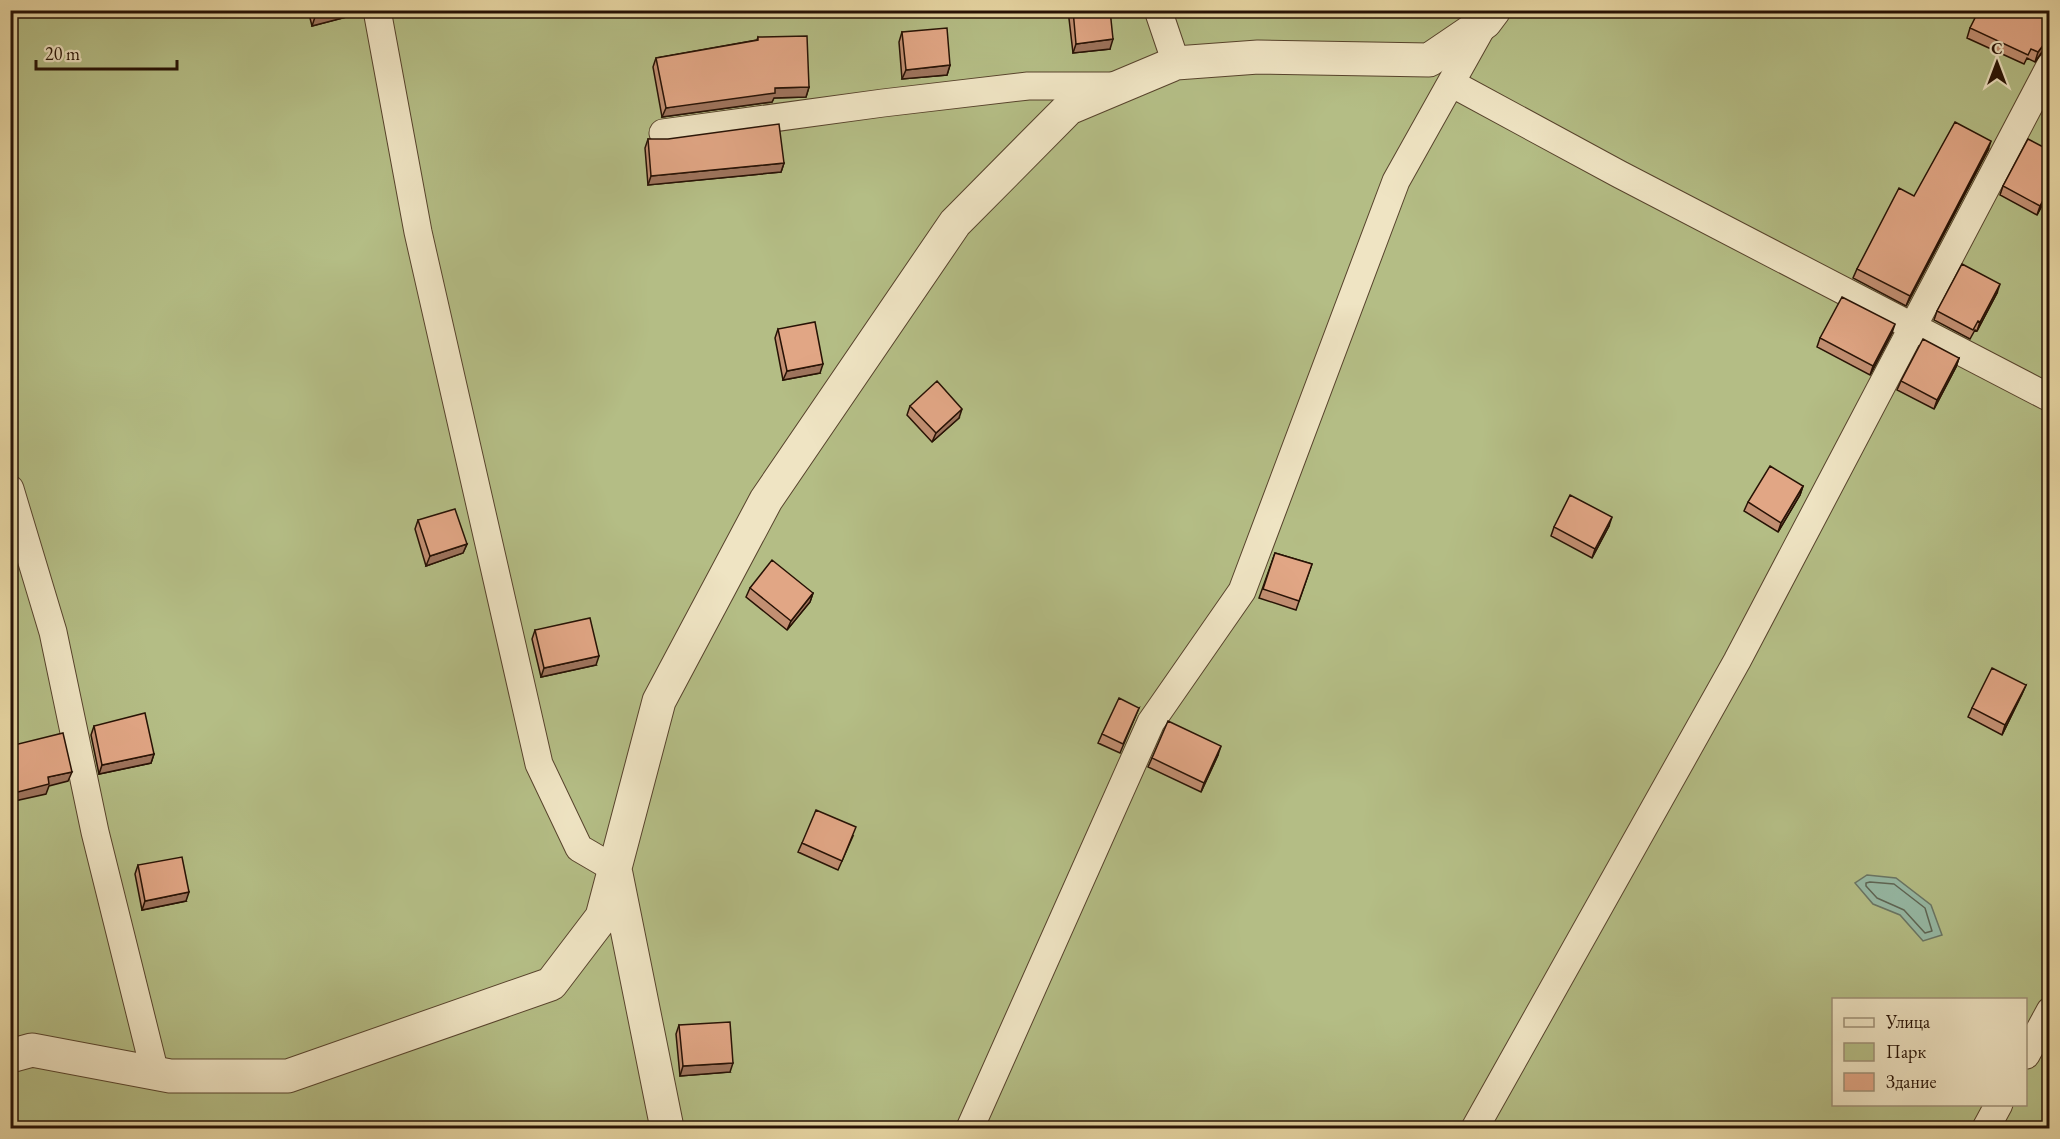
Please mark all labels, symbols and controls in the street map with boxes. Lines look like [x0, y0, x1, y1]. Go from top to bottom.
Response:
scale bar [36, 33, 177, 71]
north arrow [1967, 33, 2027, 93]
text: С [1991, 38, 2003, 59]
text: 20 m [45, 42, 80, 65]
legend [1832, 998, 2027, 1106]
text: Улица [1885, 1010, 1931, 1033]
text: Парк [1886, 1040, 1926, 1063]
text: Здание [1886, 1070, 1936, 1093]

